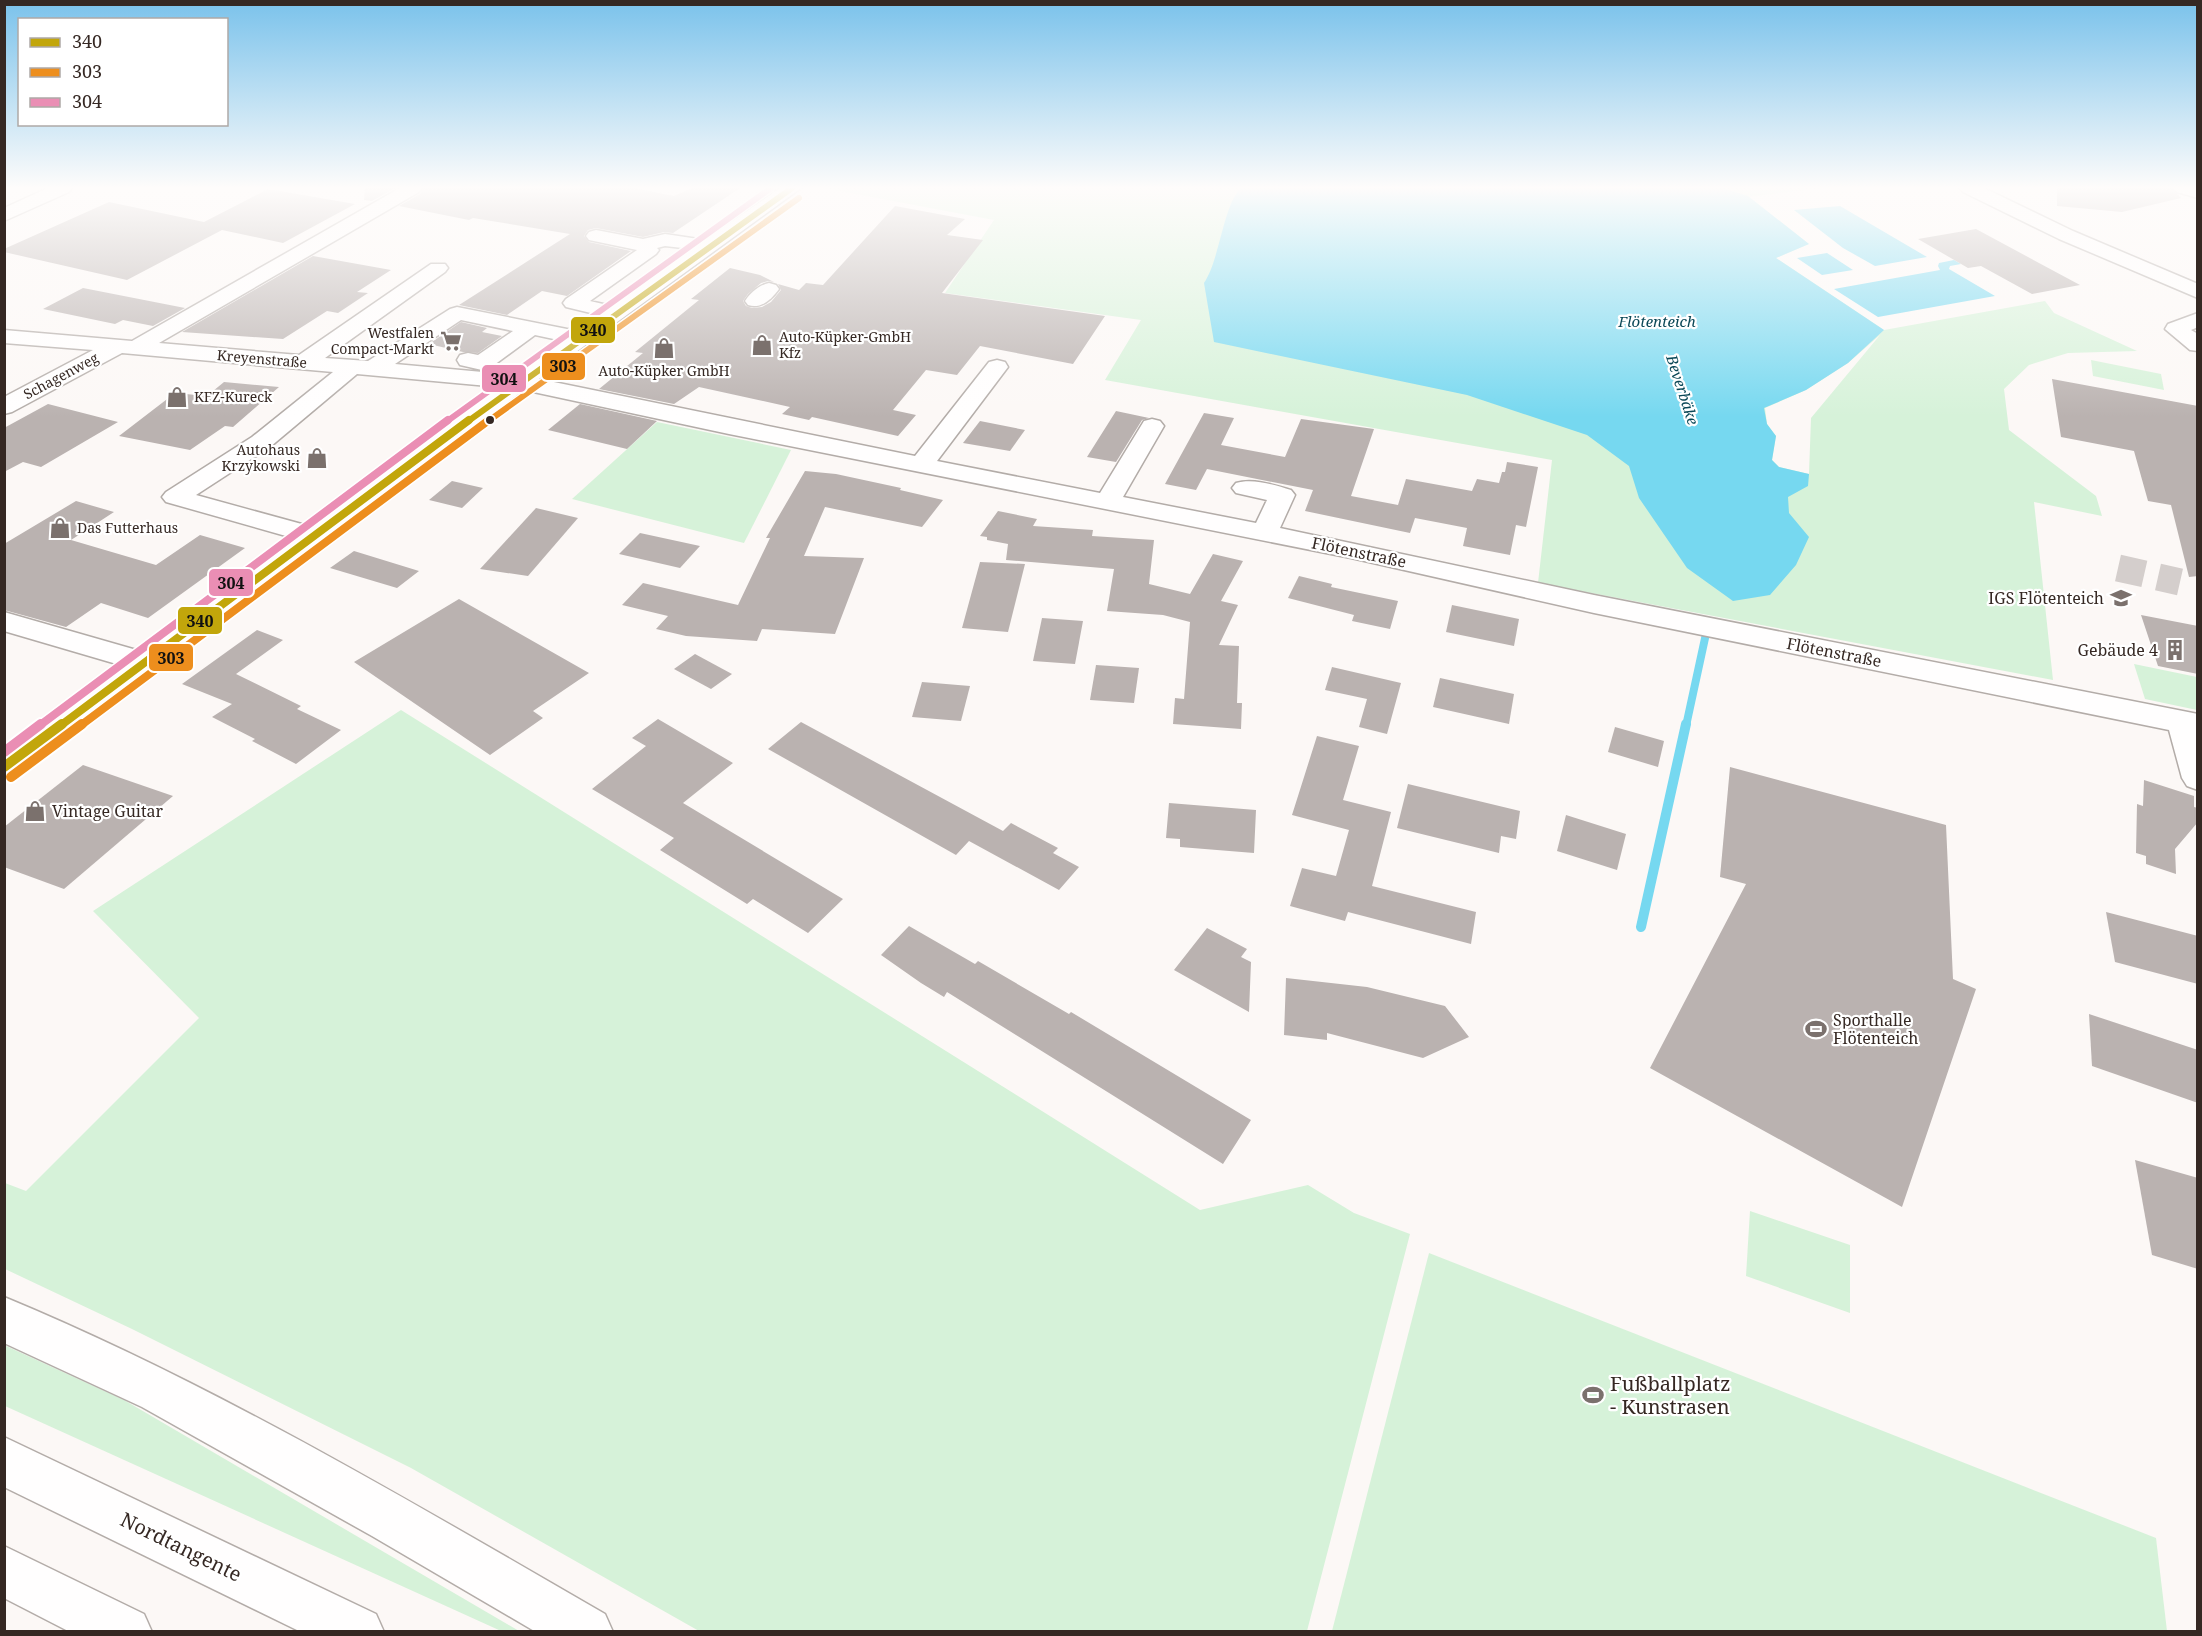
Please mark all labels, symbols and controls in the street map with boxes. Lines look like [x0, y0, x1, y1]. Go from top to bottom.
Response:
legend [18, 18, 228, 126]
text: 340 [72, 29, 102, 53]
text: 303 [72, 59, 102, 83]
text: 304 [72, 89, 102, 113]
water label: Flötenteich [1617, 311, 1696, 331]
line badge: 340 [570, 316, 616, 344]
text: 340 [579, 319, 607, 341]
place label: Westfalen Compact-Markt [331, 323, 434, 358]
place label: Auto-Küpker-GmbH Kfz [779, 327, 911, 362]
supermarket icon: Westfalen Compact-Markt [439, 329, 463, 353]
shop icon: Auto-Küpker-GmbH Kfz [750, 333, 774, 357]
shop icon: Auto-Küpker GmbH [652, 336, 676, 360]
street label: Kreyenstraße [216, 345, 308, 372]
street label: Schagenweg [20, 348, 102, 403]
water label: Beverbäke [1662, 351, 1704, 428]
line badge: 303 [541, 352, 586, 381]
text: 303 [549, 355, 577, 377]
place label: Auto-Küpker GmbH [598, 361, 730, 380]
line badge: 304 [481, 364, 527, 393]
text: 304 [490, 368, 518, 390]
shop icon: KFZ-Kureck [165, 385, 189, 409]
place label: KFZ-Kureck [194, 387, 273, 406]
unlabelled marker [484, 414, 496, 426]
place label: Autohaus Krzykowski [222, 440, 301, 475]
shop icon: Autohaus Krzykowski [305, 446, 329, 470]
shop icon: Das Futterhaus [48, 516, 72, 540]
place label: Das Futterhaus [77, 518, 178, 537]
street label: Flötenstraße [1310, 531, 1408, 573]
line badge: 304 [208, 568, 254, 597]
text: 304 [217, 572, 245, 594]
school or university icon: IGS Flötenteich [2109, 586, 2133, 610]
place label: IGS Flötenteich [1988, 587, 2104, 609]
line badge: 340 [177, 606, 223, 635]
text: 340 [186, 610, 214, 632]
street label: Flötenstraße [1785, 632, 1883, 672]
building icon: Gebäude 4 [2163, 638, 2187, 662]
place label: Gebäude 4 [2078, 639, 2158, 661]
line badge: 303 [148, 643, 194, 672]
text: 303 [157, 647, 185, 669]
shop icon: Vintage Guitar [23, 799, 47, 823]
place label: Vintage Guitar [52, 800, 164, 822]
place label: Sporthalle Flötenteich [1833, 1009, 1919, 1049]
sports icon: Sporthalle Flötenteich [1804, 1017, 1828, 1041]
place label: Fußballplatz - Kunstrasen [1610, 1370, 1730, 1420]
sports icon: Fußballplatz - Kunstrasen [1581, 1383, 1605, 1407]
street label: Nordtangente [116, 1506, 246, 1588]

